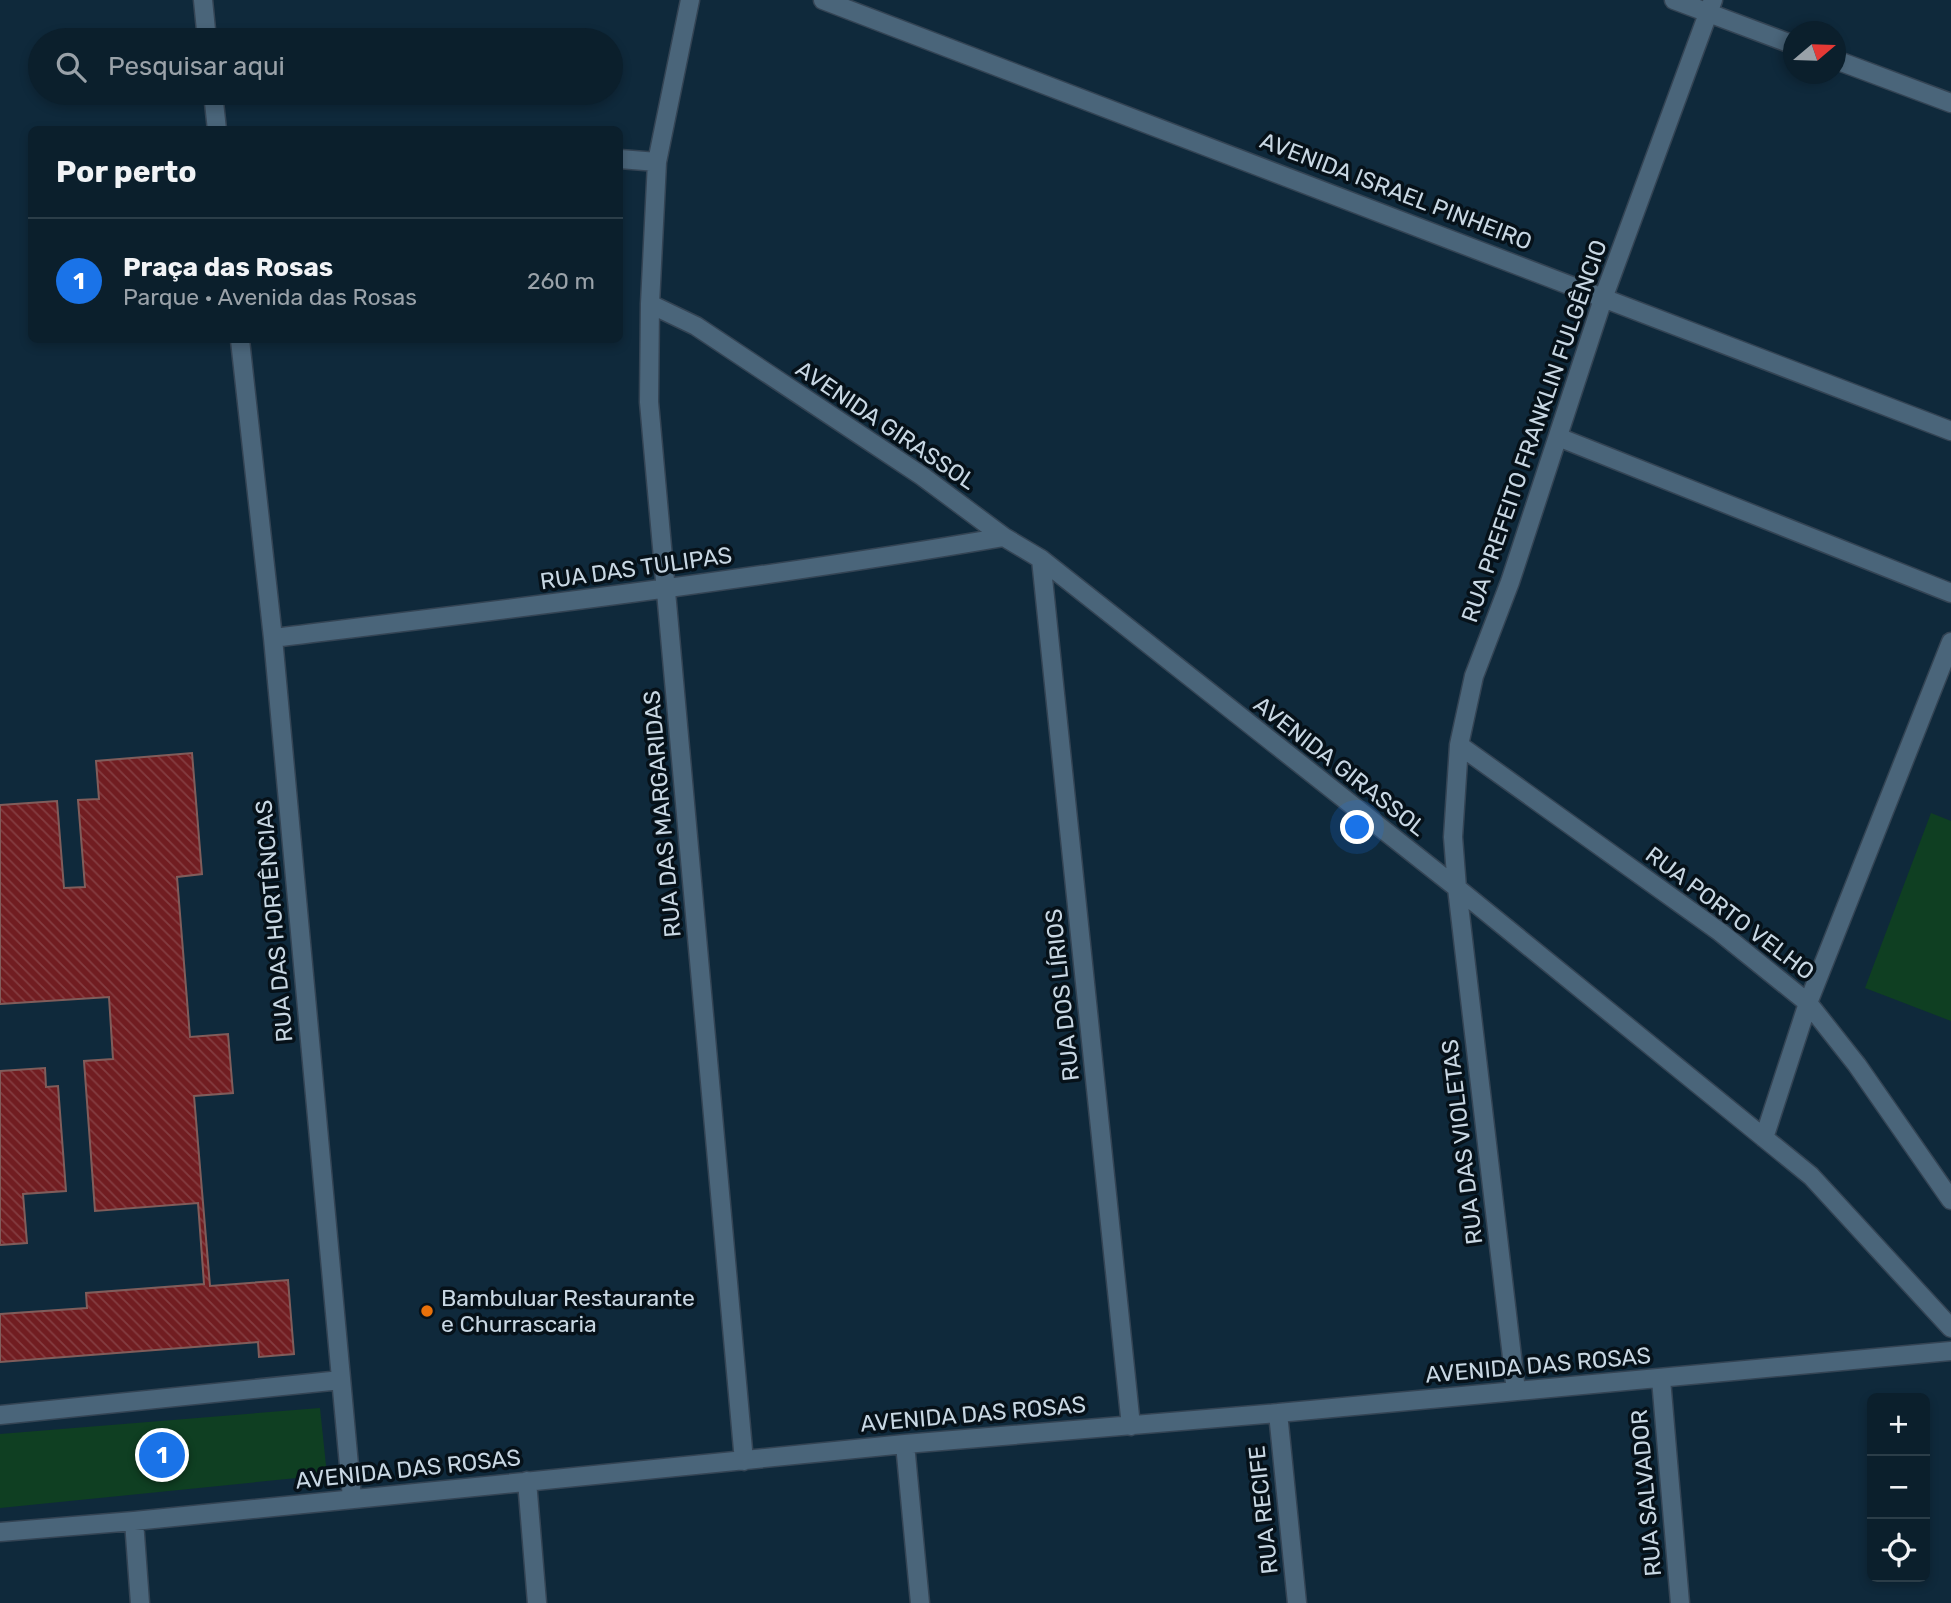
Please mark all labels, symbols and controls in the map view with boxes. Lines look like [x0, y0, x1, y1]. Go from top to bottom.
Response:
north arrow [1783, 21, 1846, 84]
search box [28, 28, 623, 105]
icon: search [52, 48, 90, 86]
text: Pesquisar aqui [108, 51, 285, 82]
street label: AVENIDA ISRAEL PINHEIRO [1256, 126, 1536, 256]
text: Por perto [56, 154, 197, 190]
street label: RUA PREFEITO FRANKLIN FULGÊNCIO [1455, 236, 1613, 626]
text: Praça das Rosas [123, 252, 333, 283]
text: 1 [73, 267, 85, 295]
text: 260 m [527, 267, 595, 295]
text: Parque · Avenida das Rosas [123, 283, 417, 311]
street label: AVENIDA GIRASSOL [791, 354, 981, 496]
street label: RUA DAS TULIPAS [538, 541, 734, 595]
street label: RUA DAS MARGARIDAS [637, 689, 687, 939]
street label: AVENIDA GIRASSOL [1248, 690, 1432, 842]
street label: RUA DAS HORTÊNCIAS [249, 799, 299, 1043]
your location [1340, 810, 1374, 844]
street label: RUA PORTO VELHO [1640, 840, 1820, 986]
street label: RUA DOS LÍRIOS [1039, 907, 1085, 1083]
street label: RUA DAS VIOLETAS [1436, 1038, 1488, 1246]
place label: Bambuluar Restaurante e Churrascaria [441, 1284, 695, 1338]
marker: Bambuluar Restaurante e Churrascaria [419, 1303, 435, 1319]
street label: AVENIDA DAS ROSAS [1424, 1341, 1652, 1389]
street label: AVENIDA DAS ROSAS [859, 1390, 1087, 1438]
map controls [1867, 1393, 1930, 1582]
button: + [1867, 1393, 1930, 1456]
street label: RUA SALVADOR [1625, 1408, 1667, 1578]
pin: 1 [139, 1429, 185, 1481]
street label: AVENIDA DAS ROSAS [294, 1443, 522, 1495]
street label: RUA RECIFE [1242, 1444, 1284, 1576]
button: − [1867, 1456, 1930, 1519]
button: locate [1867, 1519, 1930, 1582]

